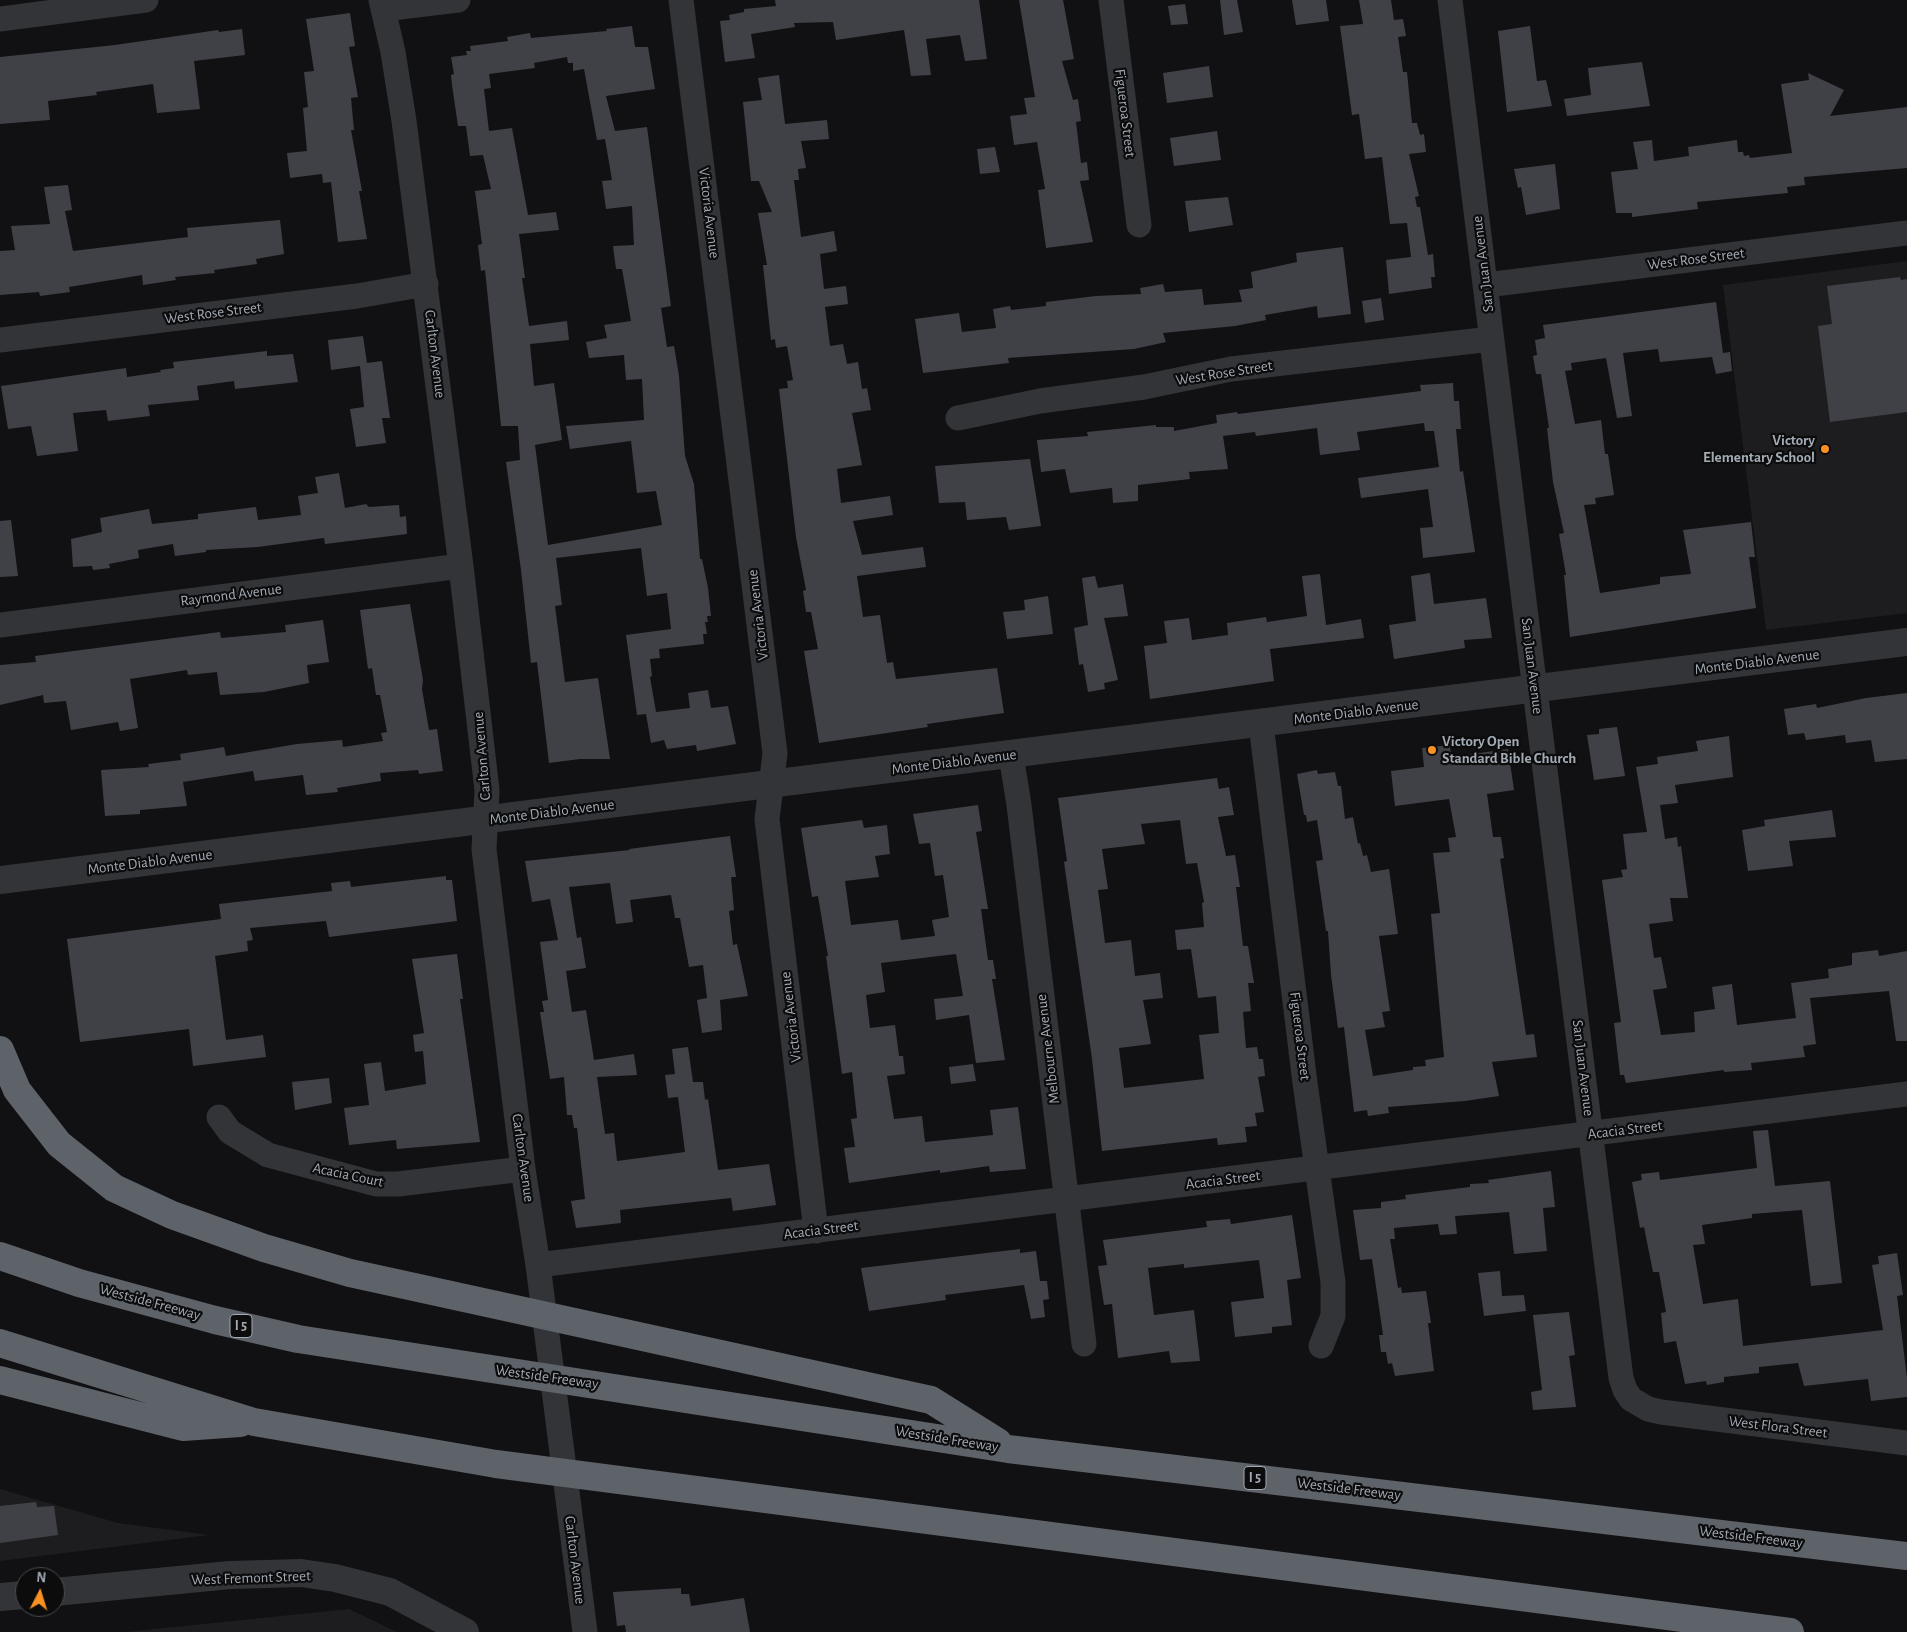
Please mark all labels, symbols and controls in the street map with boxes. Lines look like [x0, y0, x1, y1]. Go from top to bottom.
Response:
street label: Figueroa Street [1111, 68, 1139, 158]
street label: Victoria Avenue [695, 167, 723, 259]
street label: San Juan Avenue [1468, 215, 1498, 313]
street label: West Rose Street [1646, 244, 1746, 274]
street label: West Rose Street [163, 298, 263, 328]
street label: Carlton Avenue [421, 309, 449, 399]
street label: West Rose Street [1174, 356, 1274, 390]
place label: Victory Elementary School [1703, 431, 1815, 466]
marker: Victory Elementary School [1819, 443, 1831, 455]
street label: Victoria Avenue [744, 569, 772, 661]
street label: Raymond Avenue [179, 580, 283, 610]
street label: San Juan Avenue [1517, 617, 1547, 715]
street label: Monte Diablo Avenue [1694, 645, 1820, 679]
street label: Monte Diablo Avenue [1293, 695, 1419, 729]
street label: Carlton Avenue [469, 711, 495, 801]
place label: Victory Open Standard Bible Church [1442, 732, 1576, 767]
marker: Victory Open Standard Bible Church [1426, 744, 1438, 756]
street label: Monte Diablo Avenue [891, 745, 1017, 779]
street label: Monte Diablo Avenue [489, 795, 615, 829]
street label: Monte Diablo Avenue [87, 845, 213, 879]
street label: Victoria Avenue [777, 971, 805, 1063]
street label: Figueroa Street [1286, 991, 1314, 1081]
street label: Melbourne Avenue [1032, 993, 1064, 1105]
street label: San Juan Avenue [1568, 1019, 1598, 1117]
street label: Carlton Avenue [508, 1113, 538, 1203]
street label: Acacia Street [1587, 1116, 1663, 1144]
street label: Acacia Court [311, 1159, 385, 1191]
street label: Acacia Street [1185, 1166, 1261, 1194]
street label: Acacia Street [783, 1216, 859, 1244]
street label: Westside Freeway [97, 1280, 203, 1324]
road number: I 5 [230, 1314, 252, 1338]
street label: Westside Freeway [494, 1361, 600, 1393]
street label: West Flora Street [1728, 1412, 1828, 1442]
street label: Westside Freeway [894, 1422, 1000, 1456]
road number: I 5 [1244, 1466, 1266, 1490]
street label: Westside Freeway [1296, 1474, 1402, 1504]
street label: Carlton Avenue [561, 1515, 589, 1605]
street label: Westside Freeway [1698, 1522, 1804, 1552]
north arrow [15, 1567, 65, 1617]
street label: West Fremont Street [191, 1567, 311, 1589]
text: N [36, 1571, 47, 1585]

